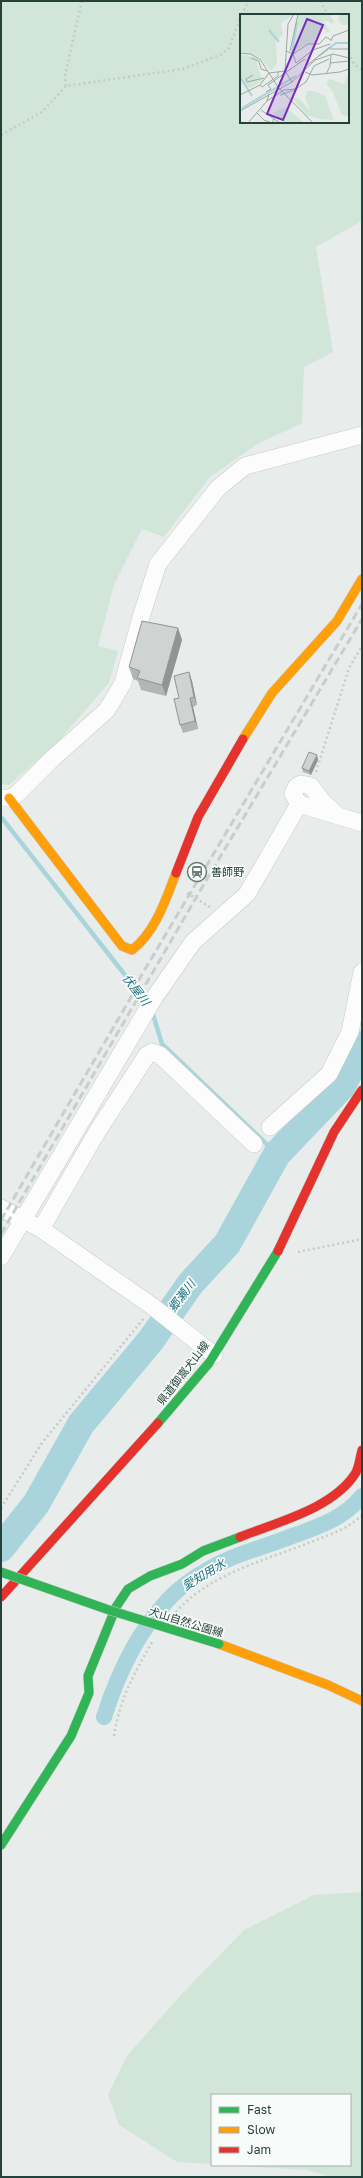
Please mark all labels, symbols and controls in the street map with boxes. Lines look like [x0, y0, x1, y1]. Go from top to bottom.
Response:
inset map [240, 14, 349, 123]
station icon: 善師野 [186, 861, 208, 883]
place label: 善師野 [211, 865, 244, 878]
water label: 伏屋川 [119, 971, 155, 1010]
water label: 郷瀬川 [165, 1275, 200, 1315]
street label: 県道御嵩犬山線 [154, 1338, 211, 1407]
water label: 愛知用水 [179, 1555, 230, 1593]
street label: 犬山自然公園線 [147, 1604, 225, 1639]
legend [211, 2094, 351, 2166]
text: Fast [247, 2102, 272, 2117]
text: Slow [247, 2122, 275, 2137]
text: Jam [247, 2142, 271, 2157]

